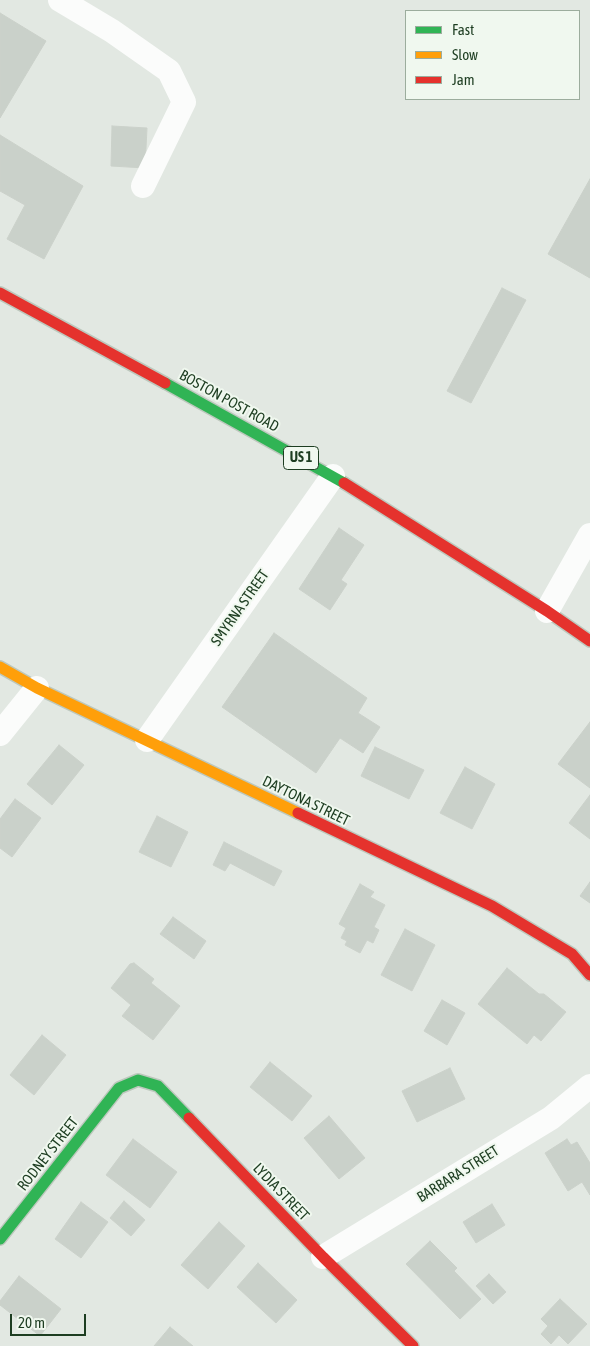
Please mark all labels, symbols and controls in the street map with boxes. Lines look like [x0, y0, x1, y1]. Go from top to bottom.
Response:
legend [405, 10, 580, 100]
text: Fast [452, 21, 474, 38]
text: Slow [452, 46, 478, 63]
text: Jam [452, 71, 475, 88]
street label: BOSTON POST ROAD [176, 366, 282, 436]
road number: US 1 [284, 446, 318, 469]
street label: SMYRNA STREET [207, 567, 273, 649]
street label: DAYTONA STREET [259, 772, 353, 830]
street label: RODNEY STREET [14, 1114, 82, 1194]
street label: BARBARA STREET [414, 1142, 502, 1206]
street label: LYDIA STREET [249, 1160, 313, 1224]
scale bar [12, 1304, 89, 1336]
text: 20 m [18, 1314, 45, 1331]

